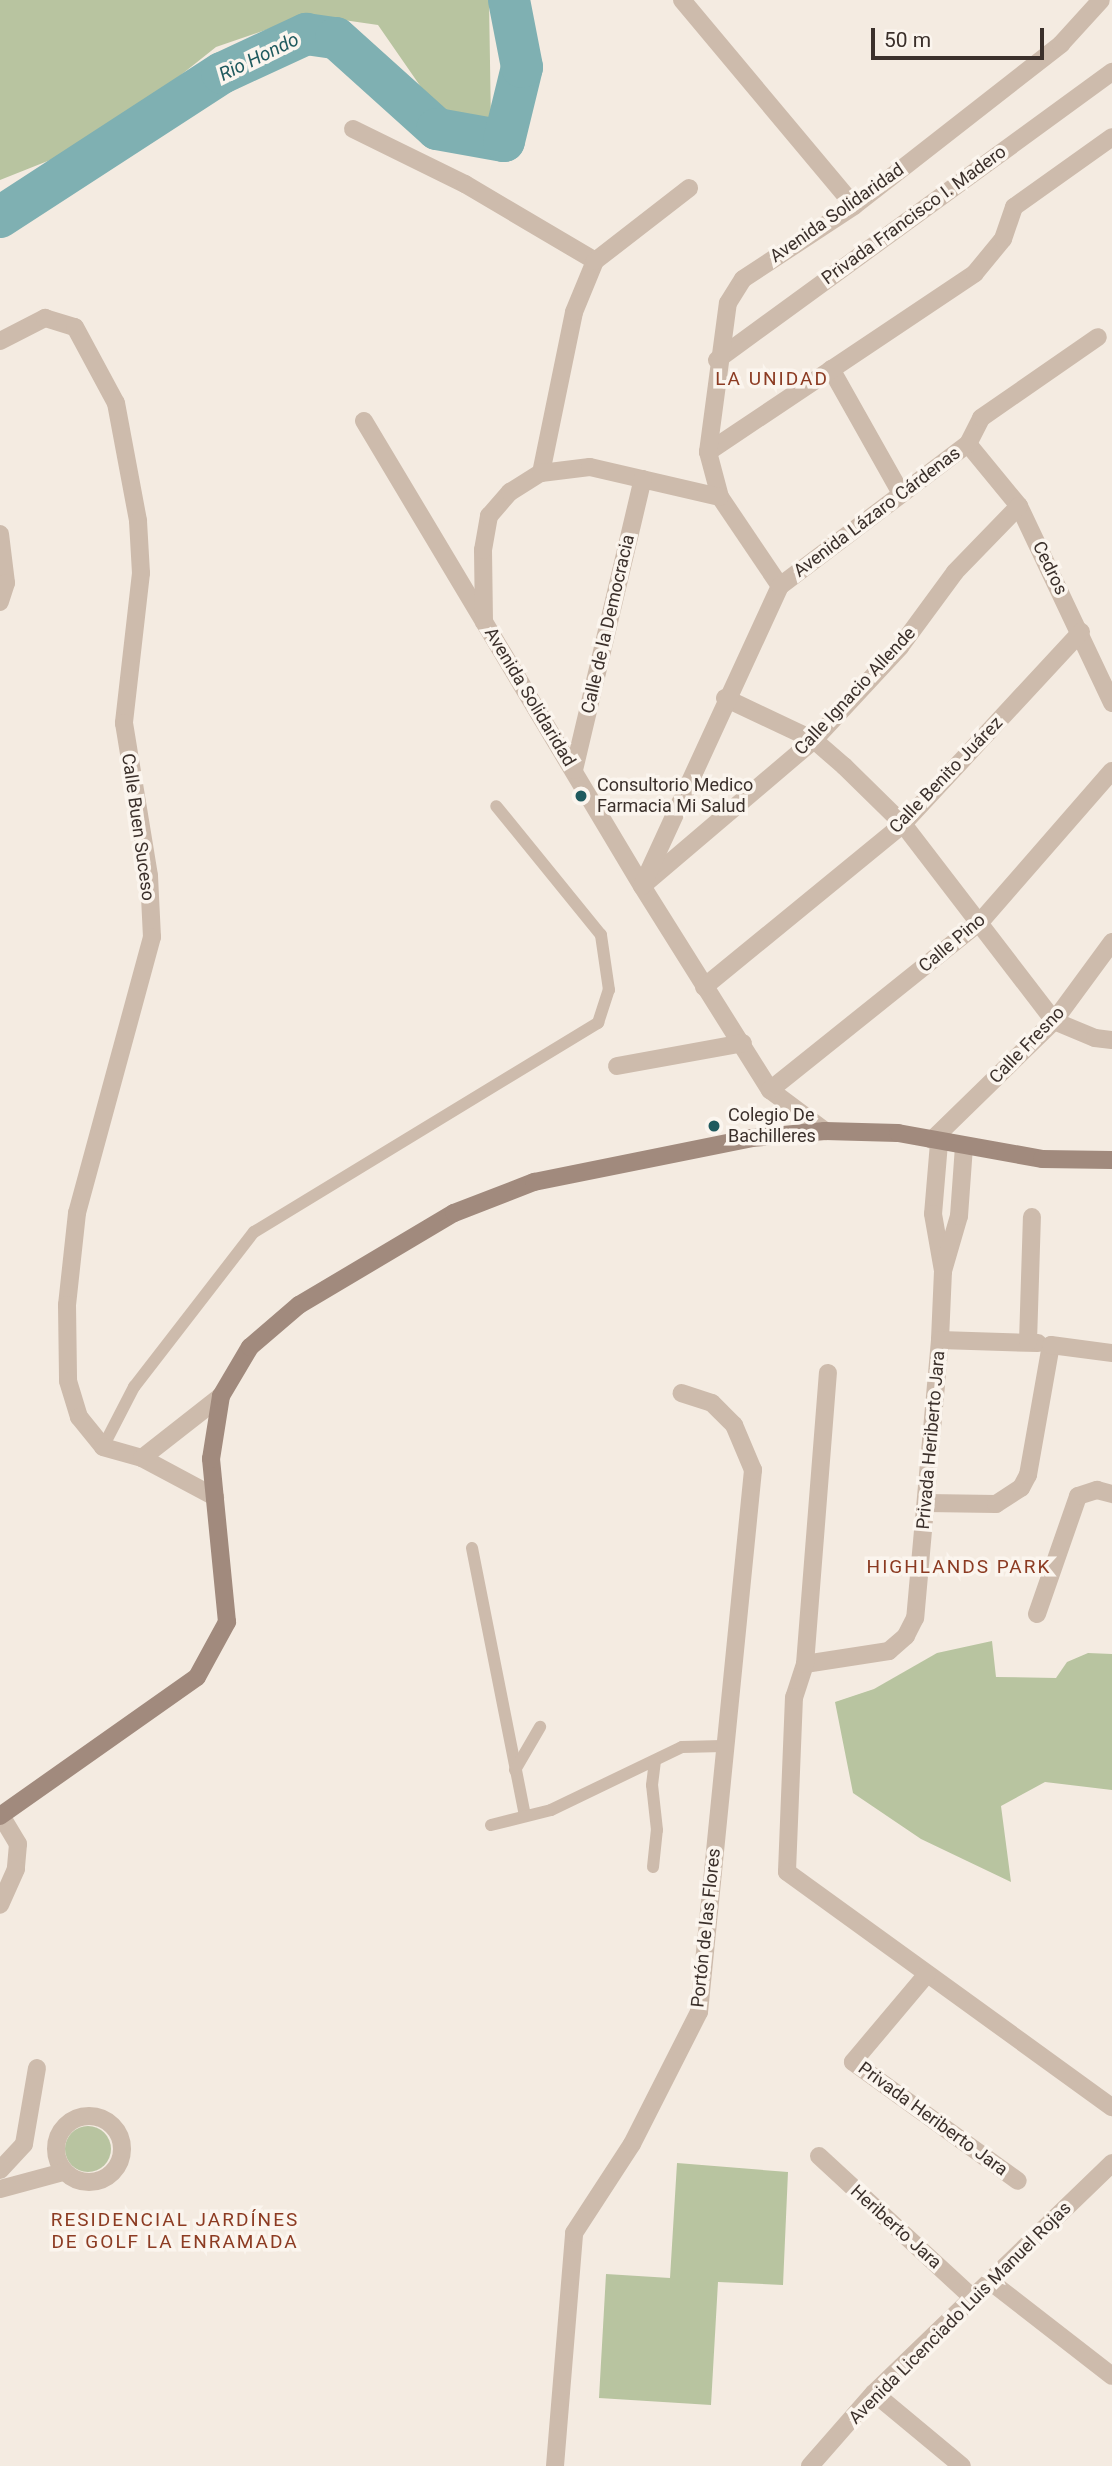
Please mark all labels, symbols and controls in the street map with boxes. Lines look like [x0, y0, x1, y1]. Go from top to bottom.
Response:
scale bar [874, 14, 1047, 58]
water label: Rio Hondo [215, 28, 303, 86]
text: 50 m [884, 28, 931, 52]
street label: Privada Francisco I. Madero [818, 141, 1010, 289]
street label: Avenida Solidaridad [766, 159, 908, 267]
district label: LA UNIDAD [716, 368, 828, 390]
street label: Avenida Lázaro Cárdenas [789, 442, 965, 582]
street label: Calle de la Democracia [577, 532, 639, 716]
street label: Cedros [1028, 538, 1072, 598]
street label: Calle Ignacio Allende [790, 622, 920, 760]
street label: Avenida Solidaridad [480, 624, 580, 770]
street label: Calle Benito Juárez [885, 712, 1007, 838]
street label: Calle Buen Suceso [117, 752, 159, 902]
place label: Consultorio Medico Farmacia Mi Salud [597, 775, 753, 818]
marker: Consultorio Medico Farmacia Mi Salud [571, 786, 591, 806]
street label: Calle Pino [914, 909, 990, 977]
street label: Calle Fresno [985, 1002, 1069, 1088]
place label: Colegio De Bachilleres [728, 1105, 816, 1148]
marker: Colegio De Bachilleres [706, 1118, 722, 1134]
street label: Privada Heriberto Jara [912, 1350, 950, 1530]
district label: HIGHLANDS PARK [868, 1556, 1050, 1578]
street label: Portón de las Flores [687, 1847, 725, 2009]
street label: Privada Heriberto Jara [854, 2058, 1012, 2180]
street label: Heriberto Jara [846, 2181, 946, 2273]
street label: Avenida Licenciado Luis Manuel Rojas [844, 2197, 1076, 2429]
district label: RESIDENCIAL JARDÍNES DE GOLF LA ENRAMADA [53, 2209, 297, 2253]

